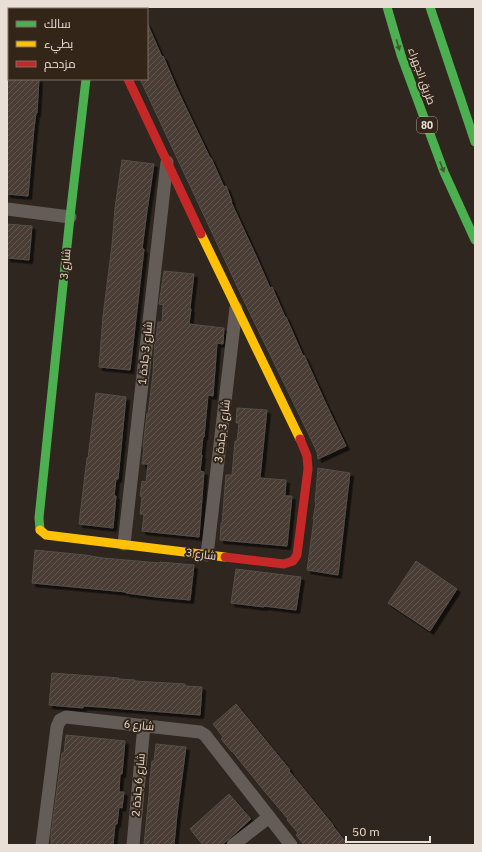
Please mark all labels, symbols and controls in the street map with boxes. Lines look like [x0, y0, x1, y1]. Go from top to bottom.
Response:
legend [8, 8, 148, 80]
text: سالك [44, 16, 71, 31]
text: بطيء [44, 36, 73, 54]
one-way arrow [395, 39, 401, 51]
street label: طريق الجهراء [405, 45, 439, 107]
text: مزدحم [44, 56, 76, 72]
road number: 80 [417, 117, 437, 133]
one-way arrow [440, 161, 446, 173]
street label: شارع 3 [56, 248, 75, 280]
street label: شارع 3 جادة 1 [135, 321, 156, 385]
street label: شارع 3 جادة 3 [211, 399, 234, 463]
street label: شارع 3 [185, 545, 217, 564]
street label: شارع 6 [123, 716, 155, 735]
street label: شارع 6 جادة 2 [128, 753, 149, 817]
scale bar [346, 818, 430, 844]
text: 50 m [352, 824, 380, 839]

